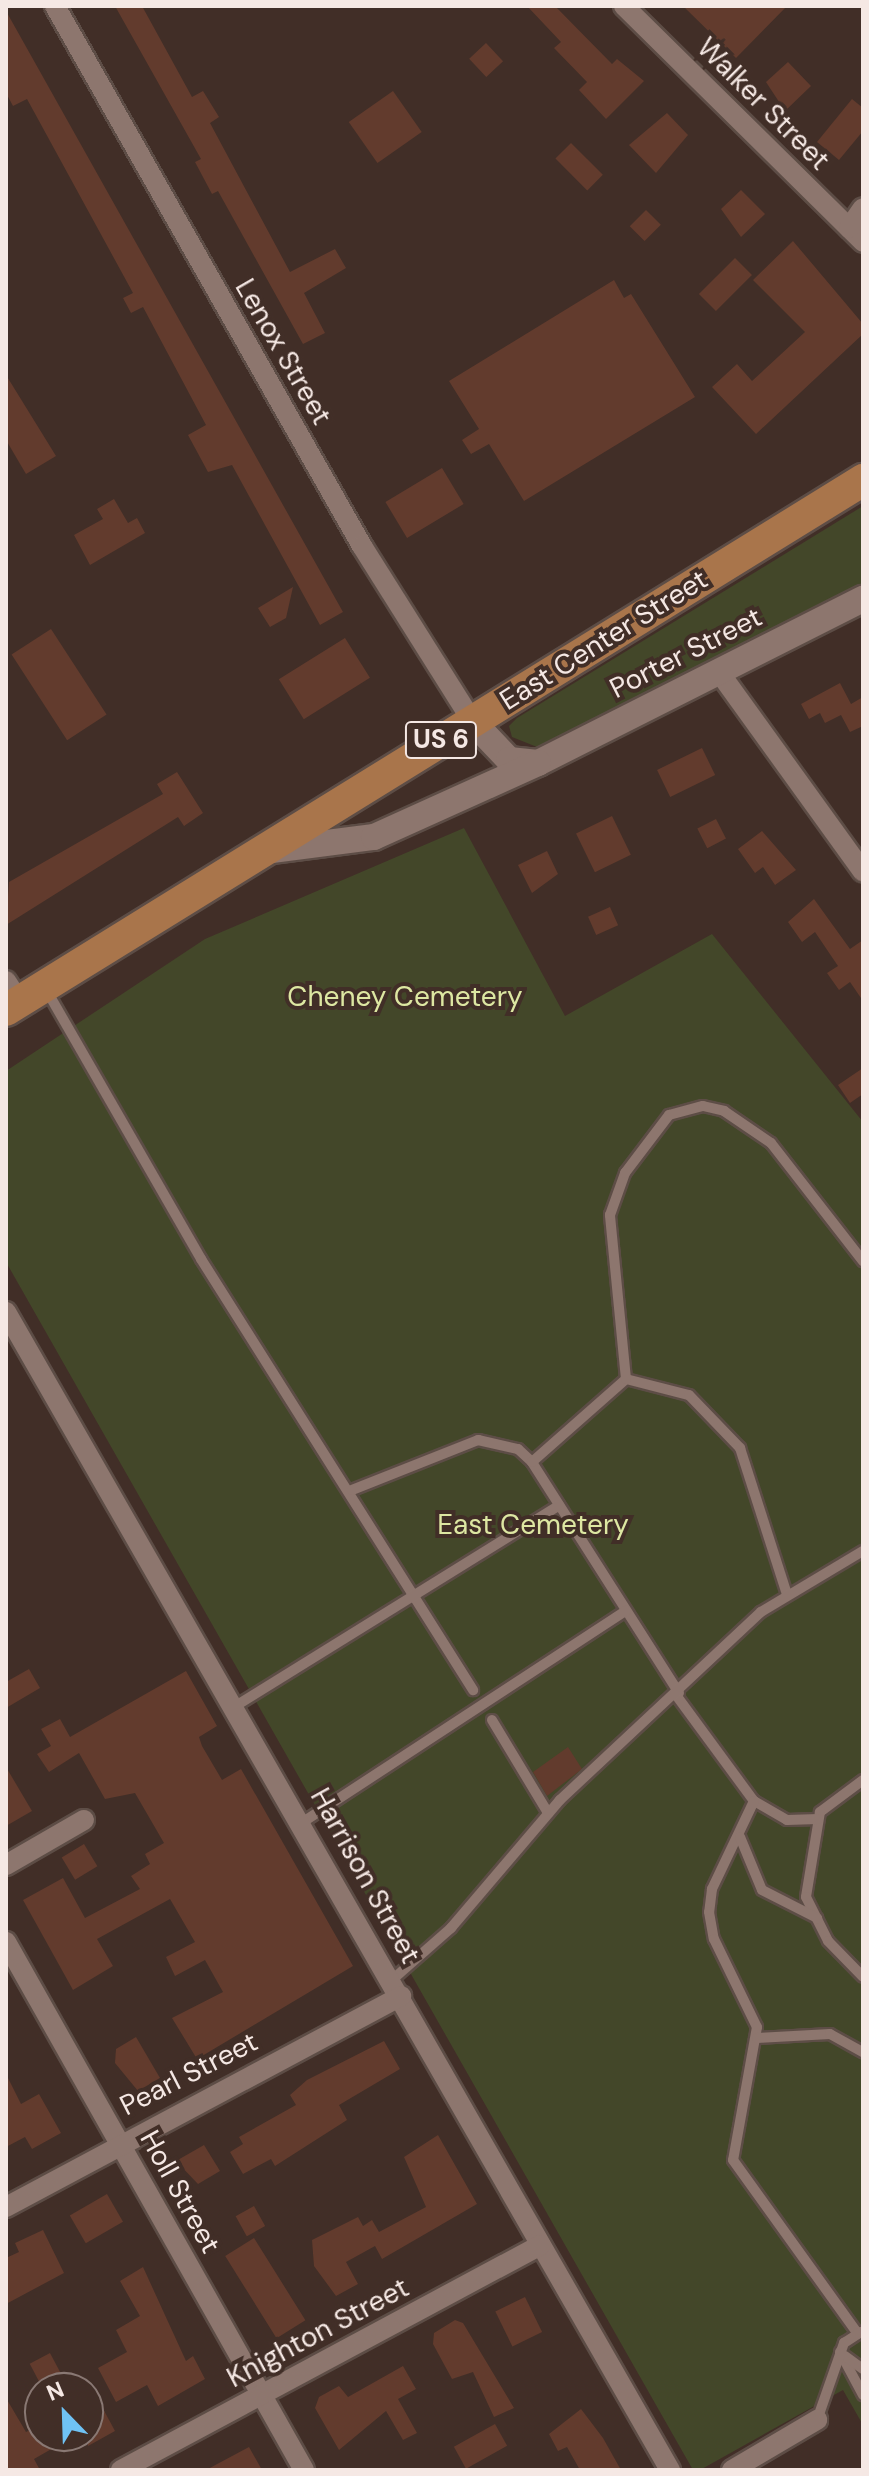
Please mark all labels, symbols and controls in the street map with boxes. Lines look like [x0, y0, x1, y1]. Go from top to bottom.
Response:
street label: Walker Street [690, 31, 836, 177]
street label: Lenox Street [228, 273, 338, 431]
street label: East Center Street [494, 563, 714, 717]
street label: Porter Street [604, 600, 768, 706]
road number: US 6 [403, 718, 479, 762]
park label: Cheney Cemetery [287, 980, 523, 1014]
park label: East Cemetery [437, 1508, 629, 1542]
street label: Harrison Street [303, 1782, 427, 1970]
street label: Pearl Street [115, 2025, 263, 2123]
street label: Holl Street [133, 2125, 227, 2259]
street label: Knighton Street [221, 2271, 415, 2395]
north arrow [24, 2372, 104, 2452]
text: N [42, 2375, 68, 2408]

